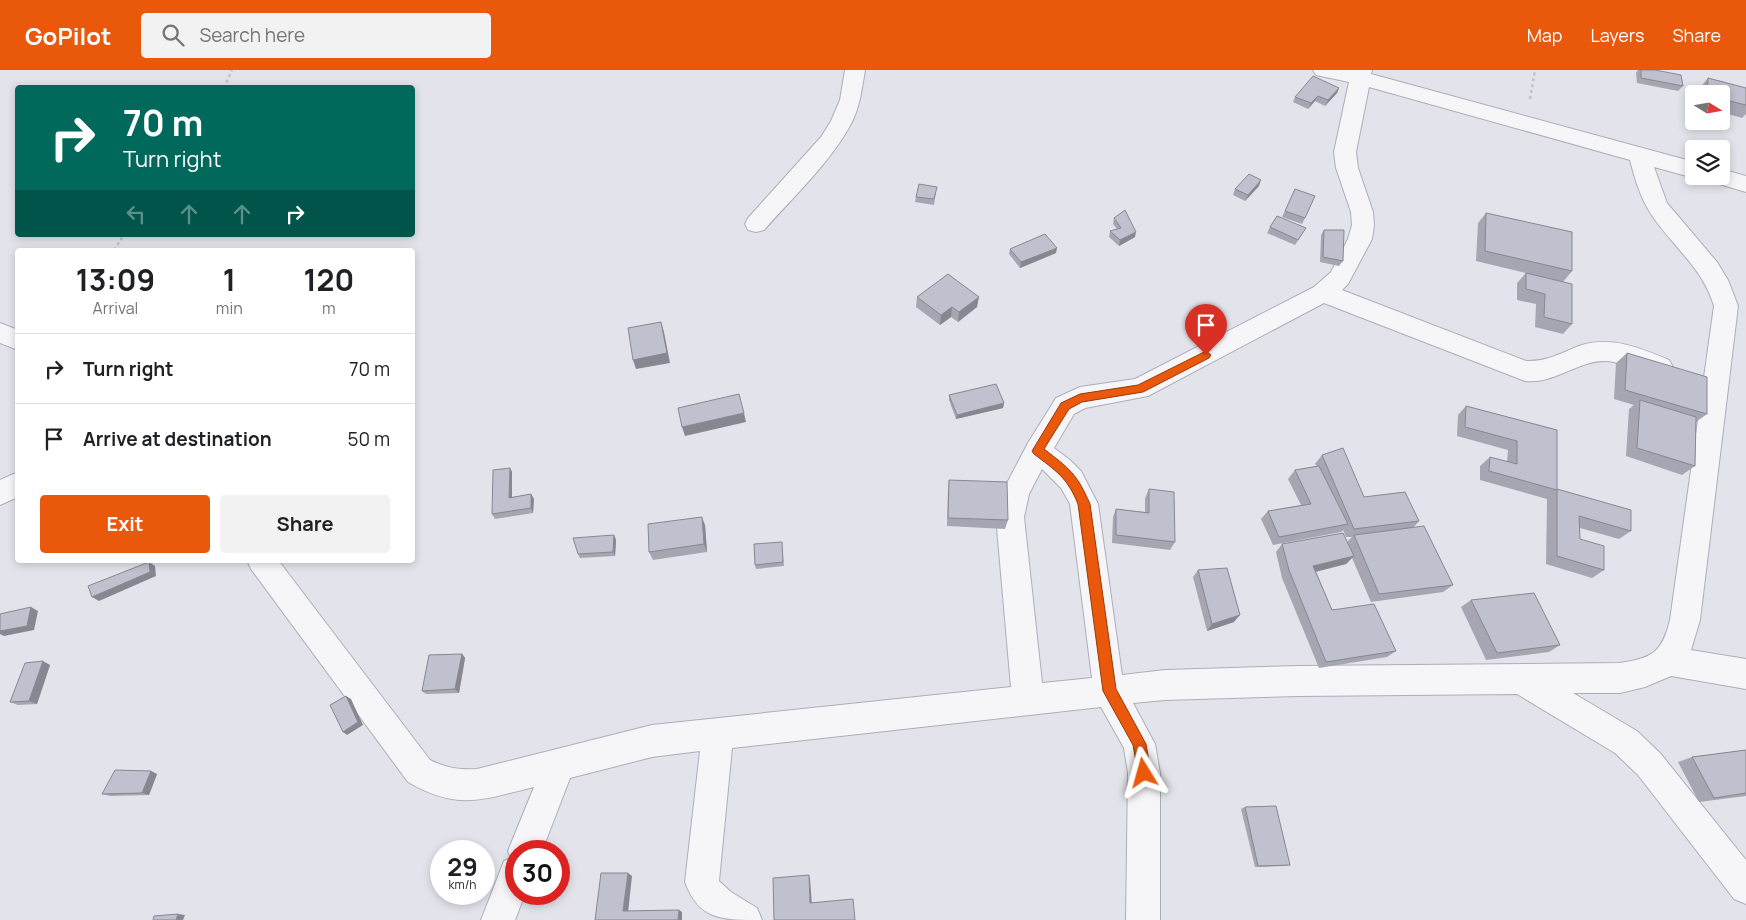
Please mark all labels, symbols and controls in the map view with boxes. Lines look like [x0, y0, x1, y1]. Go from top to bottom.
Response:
search box [141, 13, 491, 58]
text: GoPilot [25, 19, 111, 52]
icon: search [159, 21, 187, 49]
text: Search here [199, 22, 305, 48]
text: Map [1527, 23, 1562, 47]
text: Layers [1590, 23, 1644, 47]
text: Share [1672, 23, 1721, 47]
north arrow [1685, 85, 1730, 130]
map controls [1685, 85, 1730, 185]
text: 70 m [123, 99, 203, 147]
icon: right [40, 105, 105, 170]
button: layers [1685, 140, 1730, 185]
text: Turn right [123, 144, 221, 174]
icon: left [122, 200, 150, 228]
icon: ahead [175, 200, 203, 228]
icon: ahead [228, 200, 256, 228]
icon: right [281, 200, 309, 228]
text: 13:09 [76, 259, 155, 300]
text: 1 [223, 259, 236, 300]
text: 120 [303, 259, 354, 300]
text: Arrival [93, 297, 138, 319]
text: min [216, 297, 243, 319]
text: m [322, 297, 336, 319]
pin [1185, 304, 1227, 355]
icon: arrive [1192, 311, 1220, 339]
icon: right [40, 355, 68, 383]
text: Turn right [83, 356, 173, 382]
text: 70 m [349, 356, 390, 382]
icon: arrive [40, 425, 68, 453]
text: Arrive at destination [83, 426, 272, 452]
text: 50 m [348, 426, 390, 452]
button: Exit [40, 495, 210, 553]
button: Share [220, 495, 390, 553]
position arrow [1117, 746, 1169, 798]
speed limit sign: 30 [505, 840, 570, 905]
text: 29 [447, 849, 478, 884]
text: km/h [449, 876, 476, 893]

